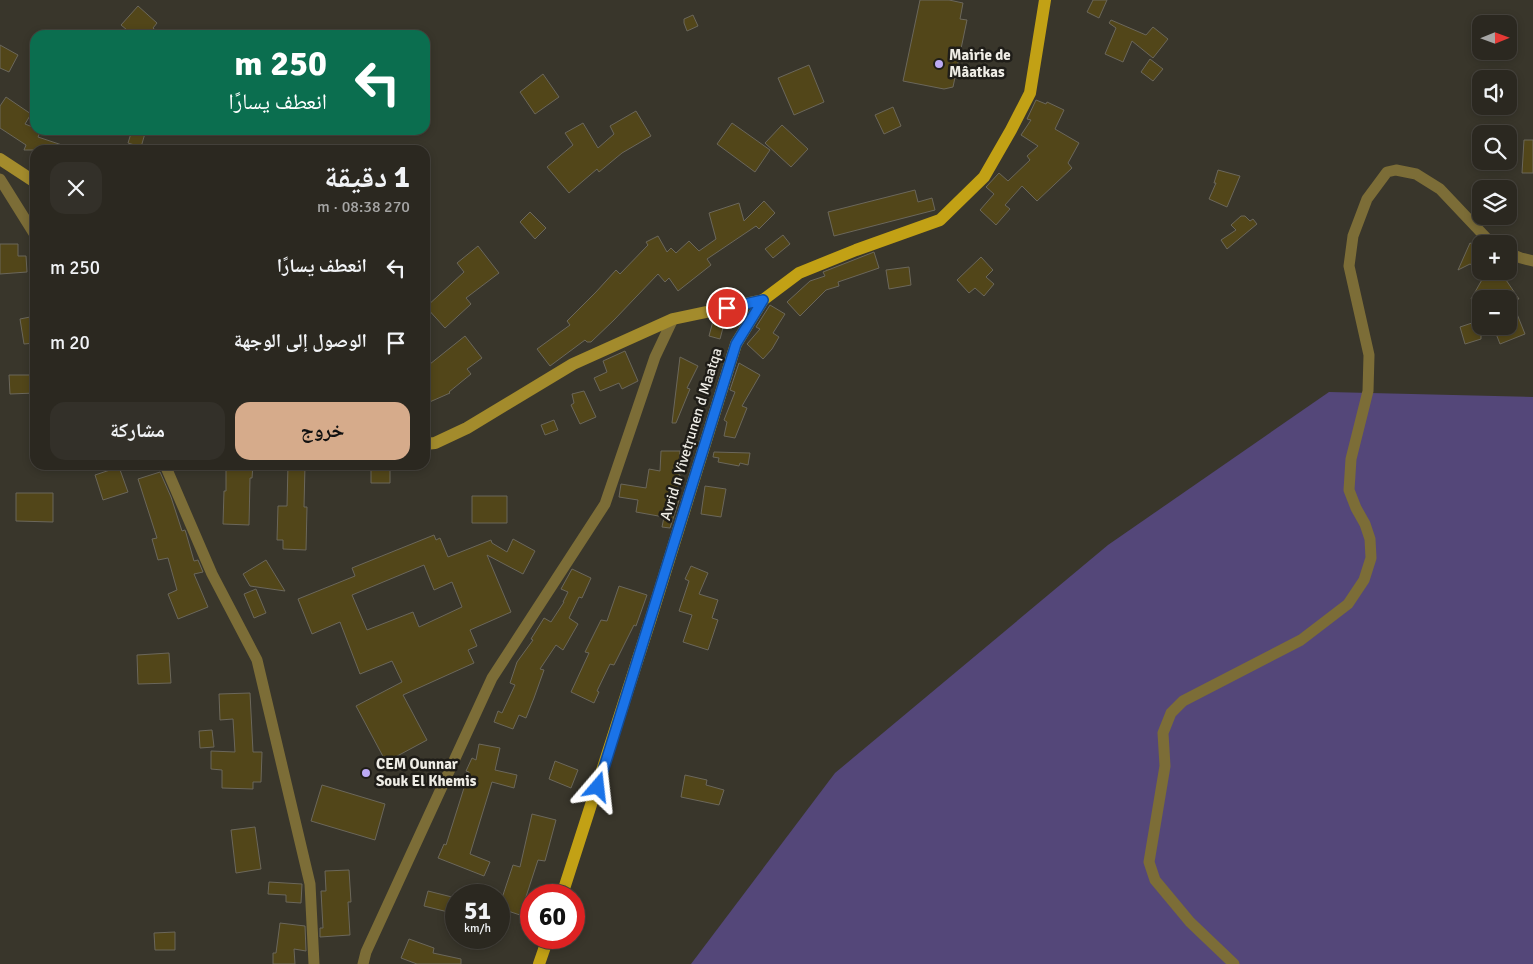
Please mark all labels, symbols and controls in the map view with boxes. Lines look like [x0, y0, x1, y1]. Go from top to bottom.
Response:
north arrow [1472, 15, 1518, 60]
map controls [1472, 15, 1517, 335]
text: 250 m [234, 42, 327, 85]
place label: Mairie de Mâatkas [949, 46, 1011, 81]
icon: left [345, 50, 410, 115]
marker: Mairie de Mâatkas [933, 58, 945, 70]
button: sound [1472, 70, 1517, 115]
text: انعطف يسارًا [229, 88, 327, 115]
button: search [1472, 125, 1517, 170]
text: 1 دقيقة [324, 159, 410, 196]
button: close [50, 162, 102, 214]
button: layers [1472, 180, 1517, 225]
text: 270 m · 08:38 [317, 197, 410, 217]
button: + [1472, 235, 1517, 280]
text: انعطف يسارًا [277, 254, 367, 278]
icon: left [382, 254, 410, 282]
text: 250 m [50, 256, 100, 280]
pin [706, 287, 748, 329]
button: − [1472, 290, 1517, 335]
icon: arrive [713, 294, 741, 322]
text: الوصول إلى الوجهة [234, 329, 367, 353]
icon: arrive [382, 329, 410, 357]
text: 20 m [50, 331, 90, 355]
street label: Avrid n Yivetṛunen d Maatqa [656, 346, 726, 522]
button: مشاركة [50, 402, 225, 460]
button: خروج [235, 402, 410, 460]
place label: CEM Ounnar Souk El Khemis [376, 755, 477, 790]
position arrow [571, 760, 623, 812]
marker: CEM Ounnar Souk El Khemis [360, 767, 372, 779]
speed limit sign: 60 [520, 884, 585, 949]
text: 51 [464, 895, 491, 926]
text: km/h [464, 921, 491, 936]

